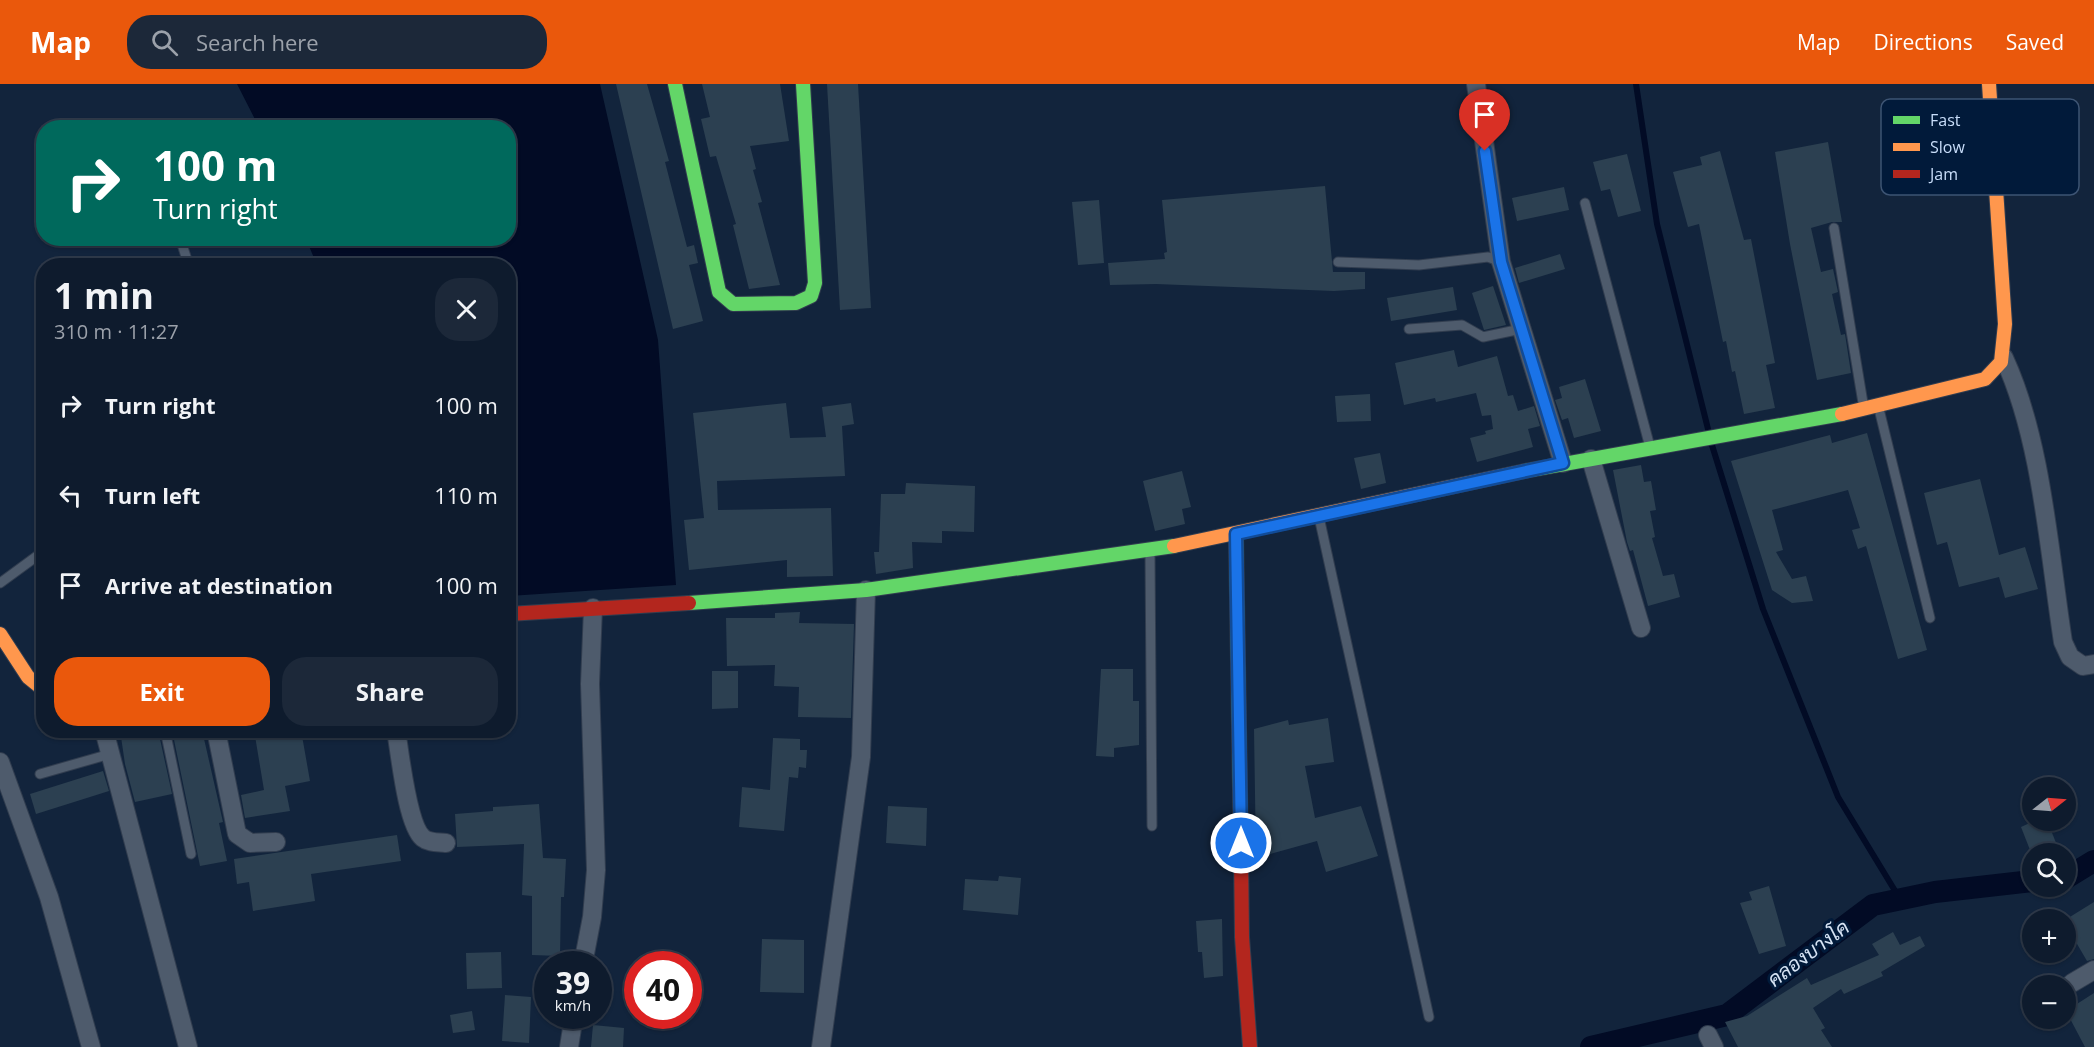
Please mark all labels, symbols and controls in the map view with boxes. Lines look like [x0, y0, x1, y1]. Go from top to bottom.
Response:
search box [127, 15, 547, 69]
text: Map [30, 23, 91, 61]
icon: search [148, 26, 181, 59]
text: Search here [196, 27, 319, 57]
text: Map [1797, 28, 1840, 56]
text: Directions [1873, 28, 1973, 56]
text: Saved [2006, 28, 2064, 56]
pin [1459, 89, 1510, 151]
icon: arrive [1468, 98, 1501, 131]
legend [1881, 99, 2079, 195]
text: Fast [1930, 109, 1961, 131]
text: 100 m [153, 136, 277, 193]
text: Slow [1930, 136, 1965, 158]
icon: right [54, 144, 132, 222]
text: Jam [1928, 163, 1958, 185]
text: Turn right [153, 190, 278, 227]
text: 1 min [54, 271, 154, 320]
button: close [435, 278, 498, 341]
text: 310 m · 11:27 [54, 318, 179, 345]
icon: right [54, 389, 87, 422]
text: Turn right [105, 390, 216, 420]
text: 100 m [434, 390, 498, 420]
icon: left [54, 479, 87, 512]
text: Turn left [105, 480, 200, 510]
text: 110 m [434, 480, 498, 510]
icon: arrive [54, 569, 87, 602]
text: Arrive at destination [105, 570, 333, 600]
text: 100 m [434, 570, 498, 600]
button: Exit [54, 657, 270, 726]
button: Share [282, 657, 498, 726]
north arrow [2022, 777, 2076, 831]
map controls [2022, 777, 2076, 1029]
position arrow [1209, 811, 1273, 875]
button: search [2022, 843, 2076, 897]
button: + [2022, 909, 2076, 963]
water label: คลองบางโค [1762, 913, 1854, 993]
speed limit sign: 40 [624, 951, 702, 1029]
text: 39 [556, 962, 590, 1003]
button: − [2022, 975, 2076, 1029]
text: km/h [555, 995, 591, 1015]

